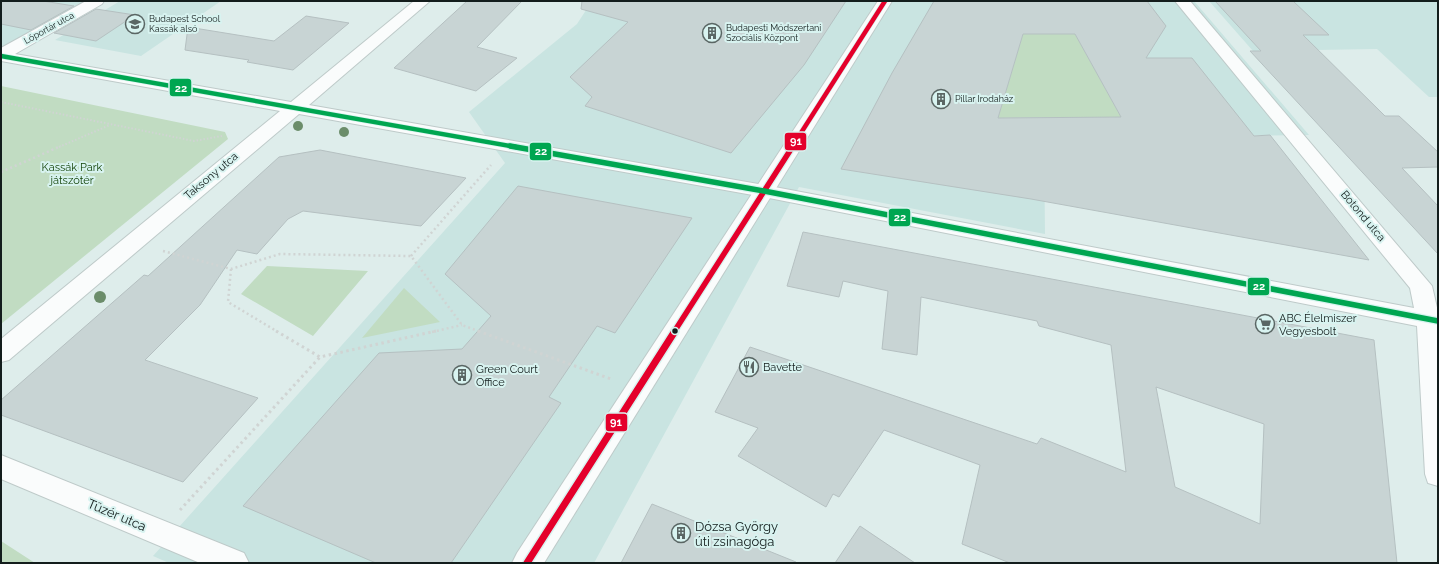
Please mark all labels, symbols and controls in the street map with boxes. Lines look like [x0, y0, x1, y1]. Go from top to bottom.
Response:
street label: Lőportár utca [22, 10, 76, 46]
school or university icon: Budapest School Kassák alsó [124, 13, 146, 35]
place label: Budapest School Kassák alsó [149, 14, 221, 34]
building icon: Budapesti Módszertani Szociális Központ [701, 22, 723, 44]
place label: Budapesti Módszertani Szociális Központ [726, 23, 821, 43]
line badge: 22 [169, 78, 192, 97]
text: 22 [175, 82, 187, 95]
building icon: Pillar Irodaház [930, 88, 952, 110]
place label: Pillar Irodaház [955, 94, 1014, 104]
line badge: 91 [784, 132, 807, 151]
text: 91 [790, 135, 803, 148]
line badge: 22 [529, 142, 552, 161]
text: 22 [535, 145, 547, 158]
street label: Taksony utca [181, 150, 241, 202]
park label: Kassák Park játszótér [42, 161, 103, 187]
street label: Botond utca [1338, 188, 1388, 244]
line badge: 22 [888, 208, 911, 227]
text: 22 [894, 211, 906, 224]
line badge: 22 [1247, 277, 1270, 296]
text: 22 [1253, 280, 1265, 293]
place label: ABC Élelmiszer Vegyesbolt [1279, 311, 1357, 338]
supermarket icon: ABC Élelmiszer Vegyesbolt [1254, 313, 1276, 335]
unlabelled marker [670, 326, 680, 336]
restaurant icon: Bavette [738, 356, 760, 378]
place label: Bavette [763, 361, 802, 374]
place label: Green Court Office [476, 363, 538, 389]
building icon: Green Court Office [451, 364, 473, 386]
line badge: 91 [605, 413, 628, 432]
text: 91 [610, 416, 623, 429]
street label: Tüzér utca [85, 496, 149, 534]
place label: Dózsa György úti zsinagóga [695, 519, 778, 549]
building icon: Dózsa György úti zsinagóga [670, 522, 692, 544]

